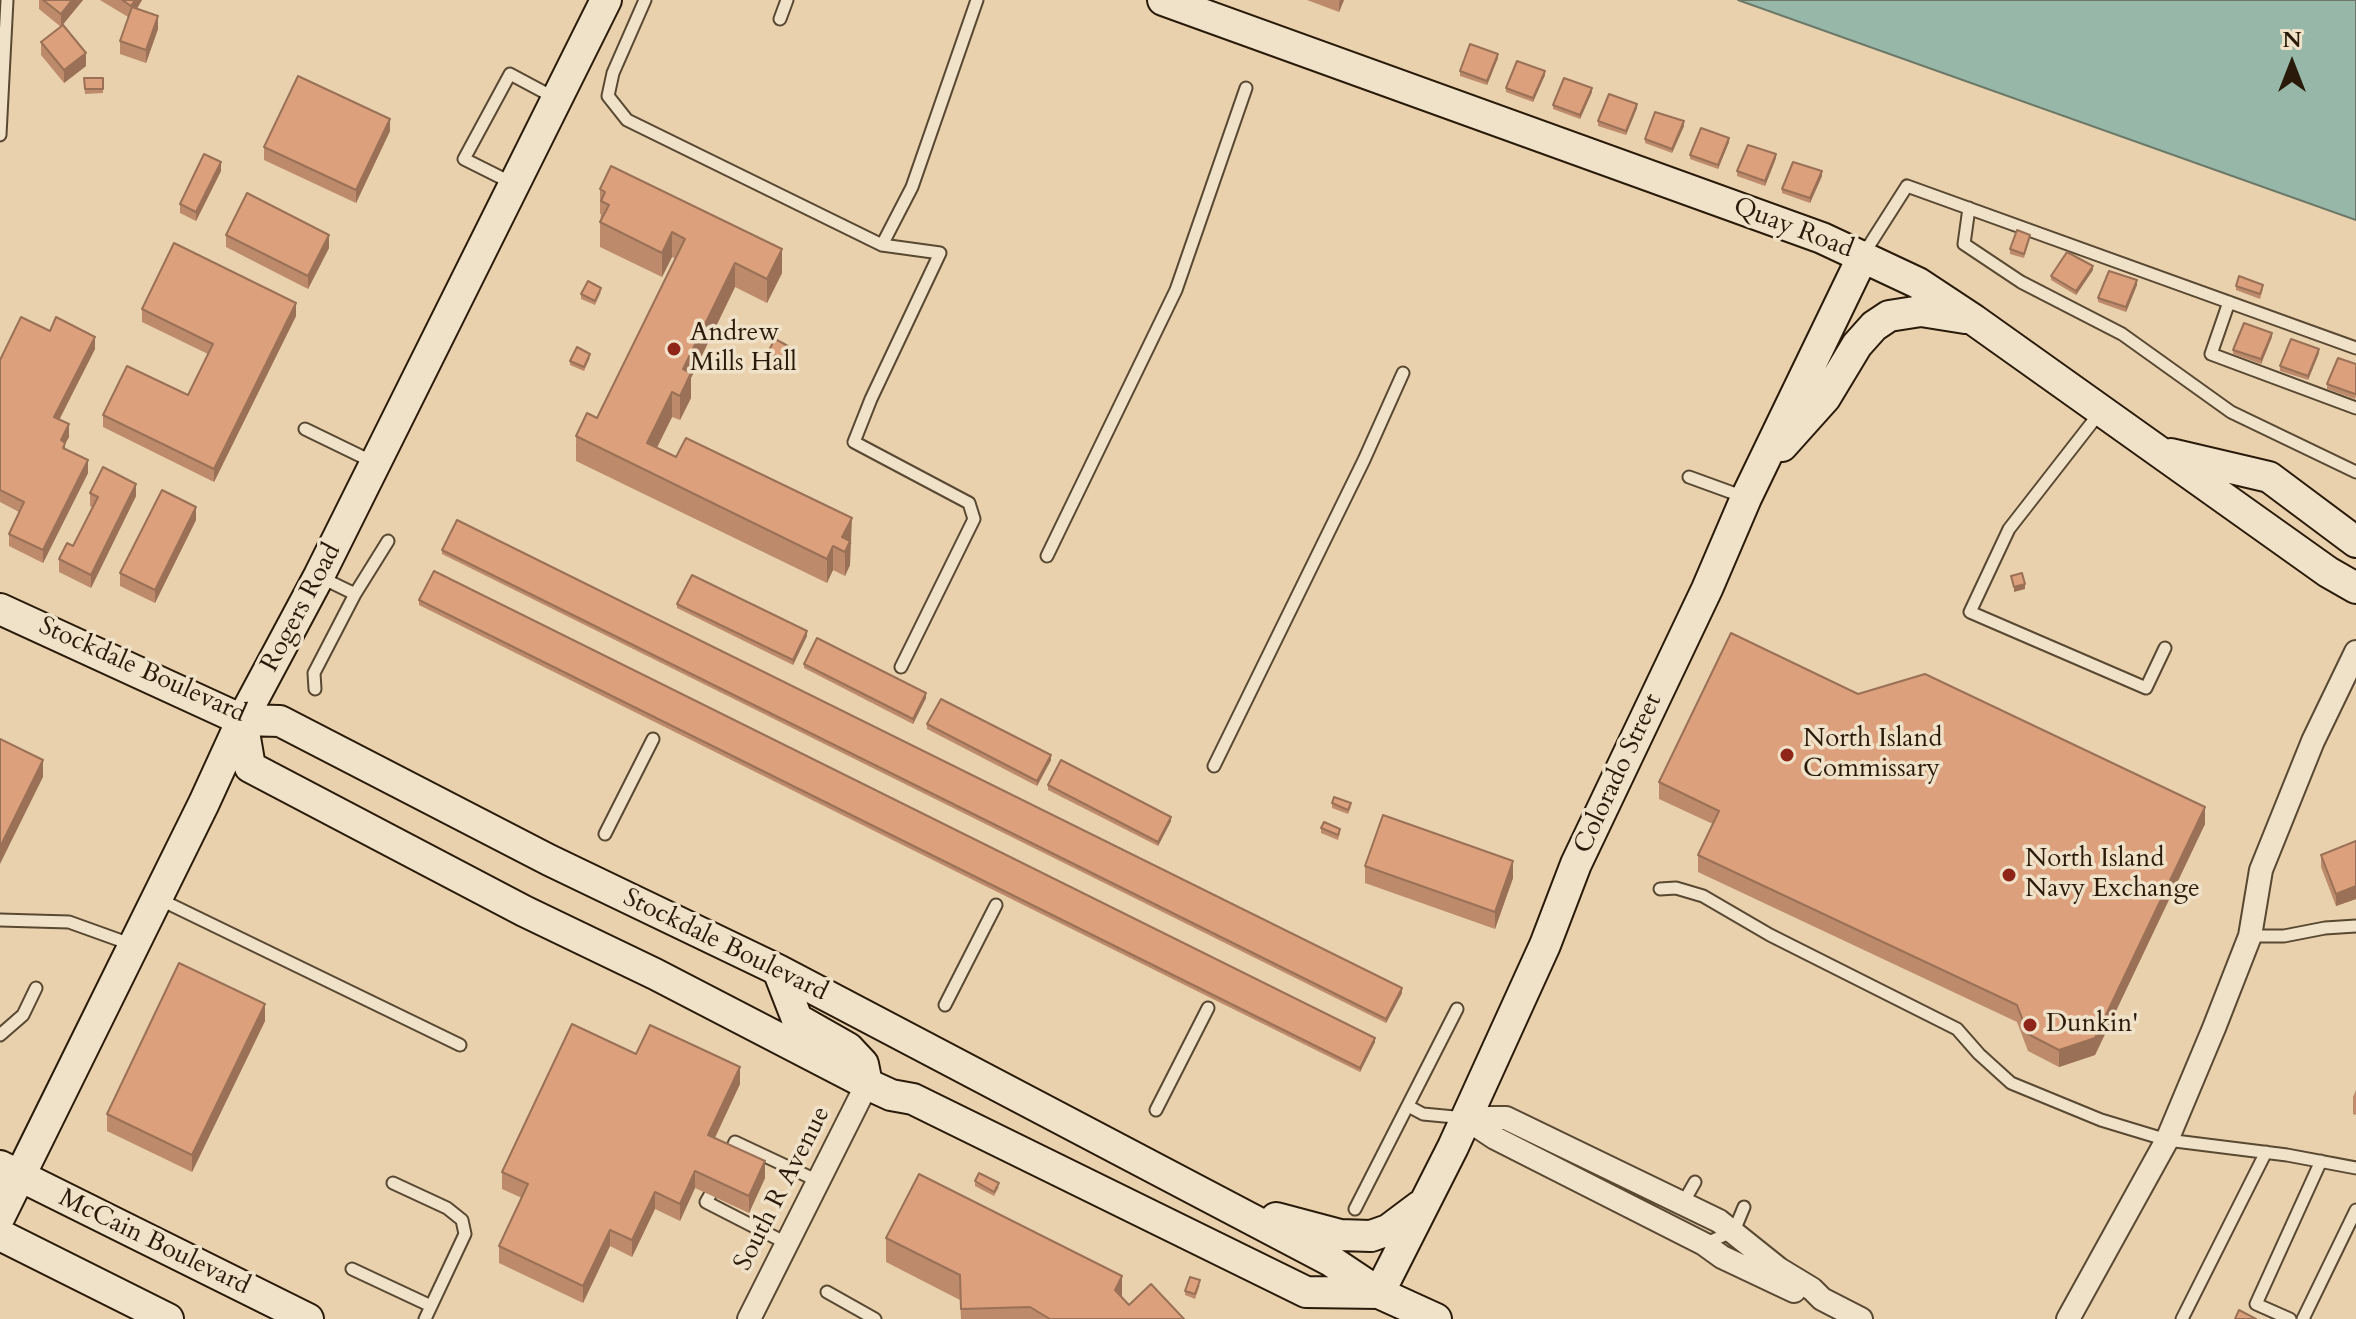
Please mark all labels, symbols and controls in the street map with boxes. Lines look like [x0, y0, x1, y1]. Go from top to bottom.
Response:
north arrow [2252, 24, 2332, 104]
text: N [2282, 25, 2302, 55]
street label: Quay Road [1729, 192, 1857, 266]
place label: Andrew Mills Hall [690, 318, 797, 380]
marker: Andrew Mills Hall [665, 340, 683, 358]
street label: Rogers Road [255, 539, 349, 677]
street label: Stockdale Boulevard [33, 611, 251, 731]
street label: Colorado Street [1568, 689, 1670, 859]
place label: North Island Commissary [1803, 724, 1942, 786]
marker: North Island Commissary [1778, 746, 1796, 764]
place label: North Island Navy Exchange [2025, 844, 2200, 906]
marker: North Island Navy Exchange [2000, 866, 2018, 884]
street label: Stockdale Boulevard [618, 883, 832, 1009]
place label: Dunkin' [2046, 1009, 2138, 1041]
marker: Dunkin' [2021, 1016, 2039, 1034]
street label: South R Avenue [728, 1102, 838, 1276]
street label: McCain Boulevard [53, 1183, 255, 1303]

